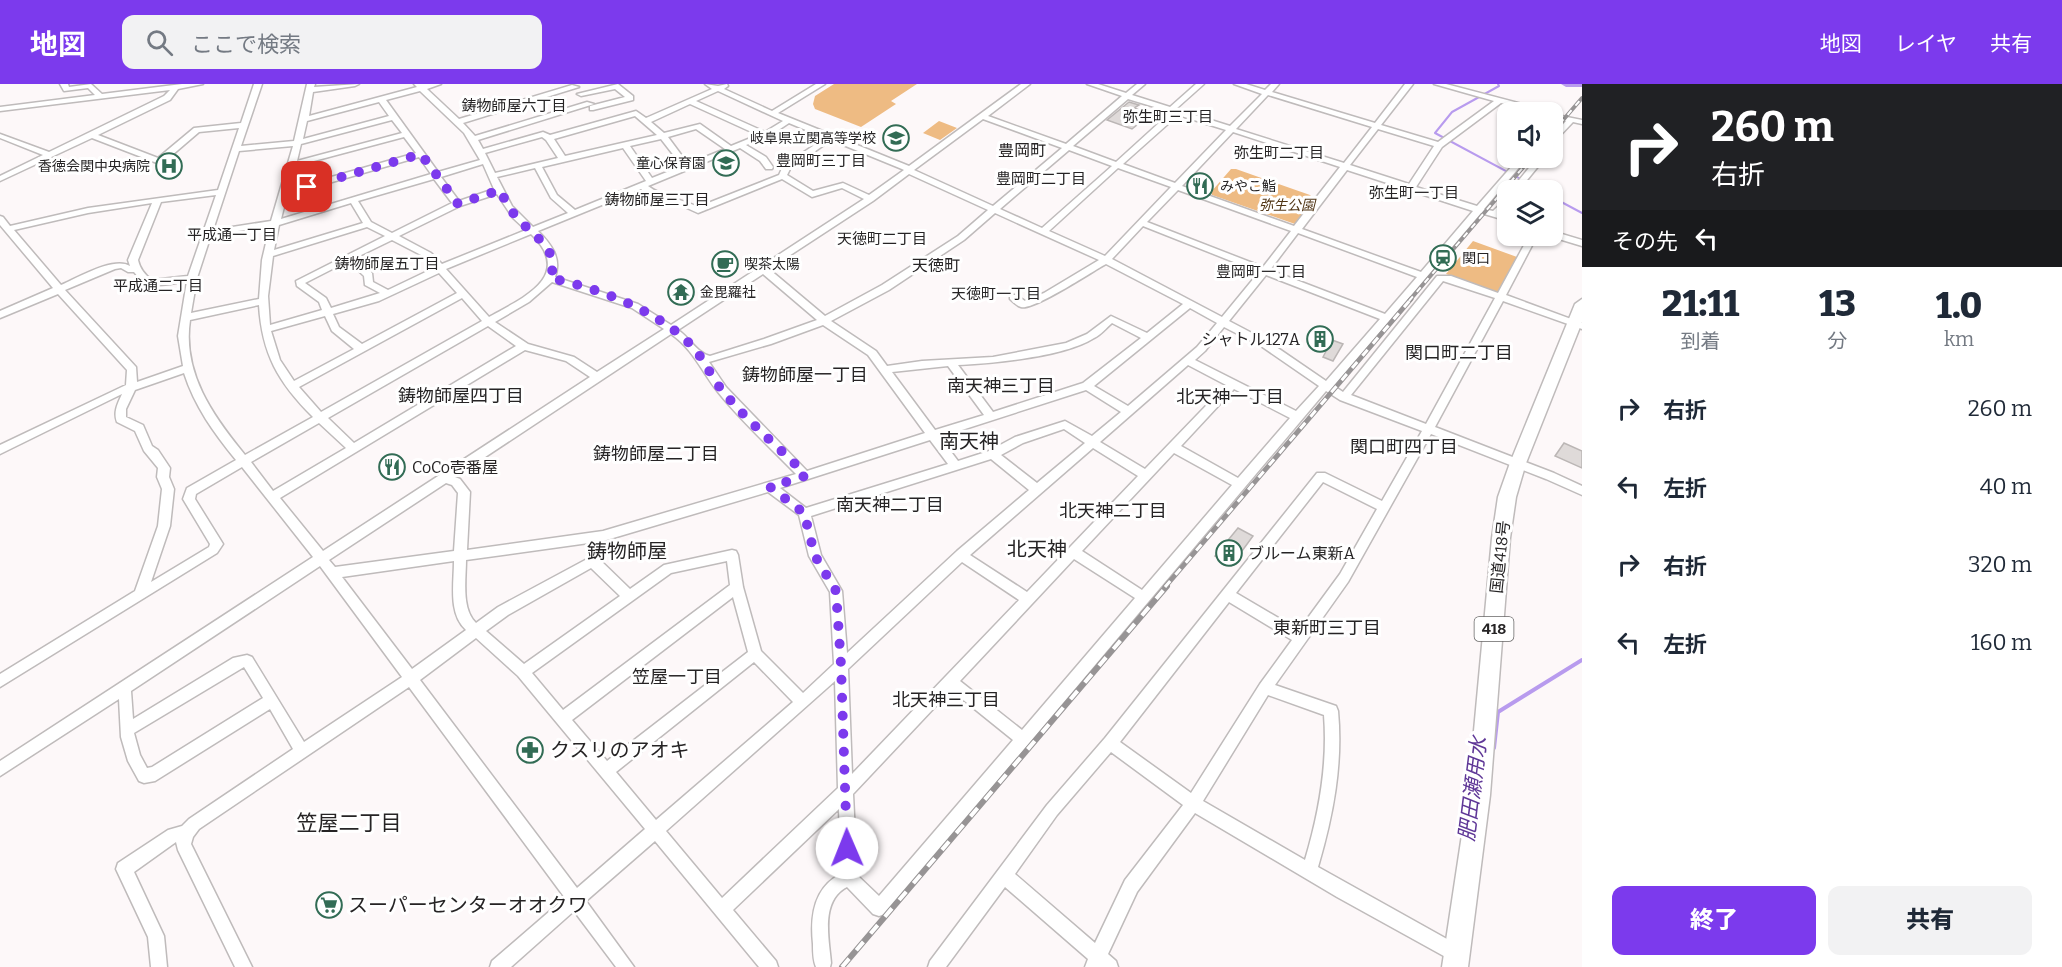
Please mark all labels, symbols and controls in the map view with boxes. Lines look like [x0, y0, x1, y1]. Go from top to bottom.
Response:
search box [122, 15, 542, 69]
icon: search [143, 26, 176, 59]
text: 地図 [30, 28, 86, 61]
text: ここで検索 [191, 31, 301, 58]
text: 地図 [1820, 31, 1862, 57]
text: レイヤ [1895, 31, 1957, 57]
text: 共有 [1990, 31, 2032, 57]
district label: 鋳物師屋六丁目 [461, 97, 567, 115]
map controls [1497, 102, 1563, 246]
button: sound [1497, 102, 1563, 168]
text: 260 m [1711, 102, 1834, 152]
district label: 弥生町三丁目 [1123, 108, 1213, 126]
icon: right [1612, 108, 1690, 186]
school or university icon: 岐阜県立関高等学校 [881, 123, 911, 153]
place label: 岐阜県立関高等学校 [750, 130, 876, 147]
district label: 豊岡町 [998, 141, 1046, 160]
district label: 弥生町二丁目 [1234, 144, 1324, 162]
school or university icon: 童心保育園 [711, 148, 741, 178]
hospital icon: 香徳会関中央病院 [154, 151, 184, 181]
district label: 豊岡町三丁目 [776, 152, 866, 170]
place label: 童心保育園 [636, 155, 706, 172]
place label: 香徳会関中央病院 [38, 158, 150, 175]
text: 右折 [1711, 159, 1765, 191]
pin [281, 161, 332, 212]
icon: arrive [290, 170, 323, 203]
district label: 豊岡町二丁目 [996, 170, 1086, 188]
restaurant icon: みやこ鮨 [1185, 171, 1215, 201]
place label: みやこ鮨 [1220, 178, 1276, 195]
button: layers [1497, 180, 1563, 246]
district label: 弥生町一丁目 [1369, 184, 1459, 202]
district label: 鋳物師屋三丁目 [604, 191, 710, 209]
park label: 弥生公園 [1259, 197, 1317, 214]
icon: left [1690, 222, 1723, 255]
district label: 平成通一丁目 [187, 226, 277, 244]
text: その先 [1612, 228, 1678, 255]
district label: 天徳町二丁目 [837, 230, 927, 248]
station icon: 関口 [1428, 243, 1458, 273]
cafe icon: 喫茶太陽 [710, 249, 740, 279]
place label: 関口 [1462, 250, 1490, 267]
district label: 鋳物師屋五丁目 [334, 255, 440, 273]
place label: 喫茶太陽 [744, 256, 800, 273]
district label: 天徳町 [912, 256, 960, 275]
district label: 豊岡町一丁目 [1216, 263, 1306, 281]
district label: 平成通二丁目 [113, 277, 203, 295]
temple icon: 金毘羅社 [666, 277, 696, 307]
text: 21:11 [1662, 282, 1739, 326]
text: 13 [1819, 282, 1856, 326]
place label: 金毘羅社 [700, 284, 756, 301]
text: 1.0 [1936, 284, 1982, 328]
district label: 天徳町一丁目 [951, 285, 1041, 303]
building icon: シャトル127A [1305, 324, 1335, 354]
text: km [1944, 327, 1974, 351]
text: 到着 [1681, 329, 1721, 353]
text: 分 [1827, 329, 1847, 353]
place label: シャトル127A [1202, 330, 1301, 349]
district label: 関口町二丁目 [1405, 342, 1513, 364]
district label: 鋳物師屋一丁目 [742, 364, 868, 386]
district label: 南天神三丁目 [947, 375, 1055, 397]
district label: 鋳物師屋四丁目 [398, 385, 524, 407]
district label: 北天神一丁目 [1176, 386, 1284, 408]
icon: right [1612, 392, 1645, 425]
text: 260 m [1968, 395, 2032, 422]
text: 右折 [1663, 397, 1707, 424]
district label: 南天神 [939, 429, 999, 453]
district label: 関口町四丁目 [1350, 436, 1458, 458]
district label: 鋳物師屋二丁目 [593, 443, 719, 465]
restaurant icon: CoCo壱番屋 [377, 452, 407, 482]
place label: CoCo壱番屋 [412, 458, 498, 477]
icon: left [1612, 470, 1645, 503]
text: 40 m [1980, 473, 2032, 500]
text: 左折 [1663, 475, 1707, 502]
district label: 南天神二丁目 [836, 494, 944, 516]
district label: 北天神二丁目 [1059, 500, 1167, 522]
street label: 国道418号 [1487, 519, 1513, 595]
district label: 北天神 [1007, 537, 1067, 561]
building icon: ブルーム東新A [1214, 538, 1244, 568]
district label: 鋳物師屋 [587, 539, 667, 563]
place label: ブルーム東新A [1248, 544, 1356, 563]
icon: right [1612, 548, 1645, 581]
text: 320 m [1968, 551, 2032, 578]
text: 右折 [1663, 553, 1707, 580]
district label: 東新町三丁目 [1273, 617, 1381, 639]
road number: 418 [1474, 617, 1514, 641]
icon: left [1612, 626, 1645, 659]
text: 160 m [1971, 629, 2032, 656]
text: 左折 [1663, 631, 1707, 658]
district label: 笠屋一丁目 [632, 666, 722, 688]
district label: 北天神三丁目 [892, 689, 1000, 711]
water label: 肥田瀬用水 [1454, 733, 1493, 843]
pharmacy icon: クスリのアオキ [515, 735, 545, 765]
place label: クスリのアオキ [550, 738, 689, 762]
district label: 笠屋二丁目 [297, 810, 402, 836]
position arrow [815, 816, 879, 880]
button: 終了 [1612, 886, 1816, 955]
button: 共有 [1828, 886, 2032, 955]
supermarket icon: スーパーセンターオオクワ [314, 890, 344, 920]
place label: スーパーセンターオオクワ [348, 893, 587, 917]

